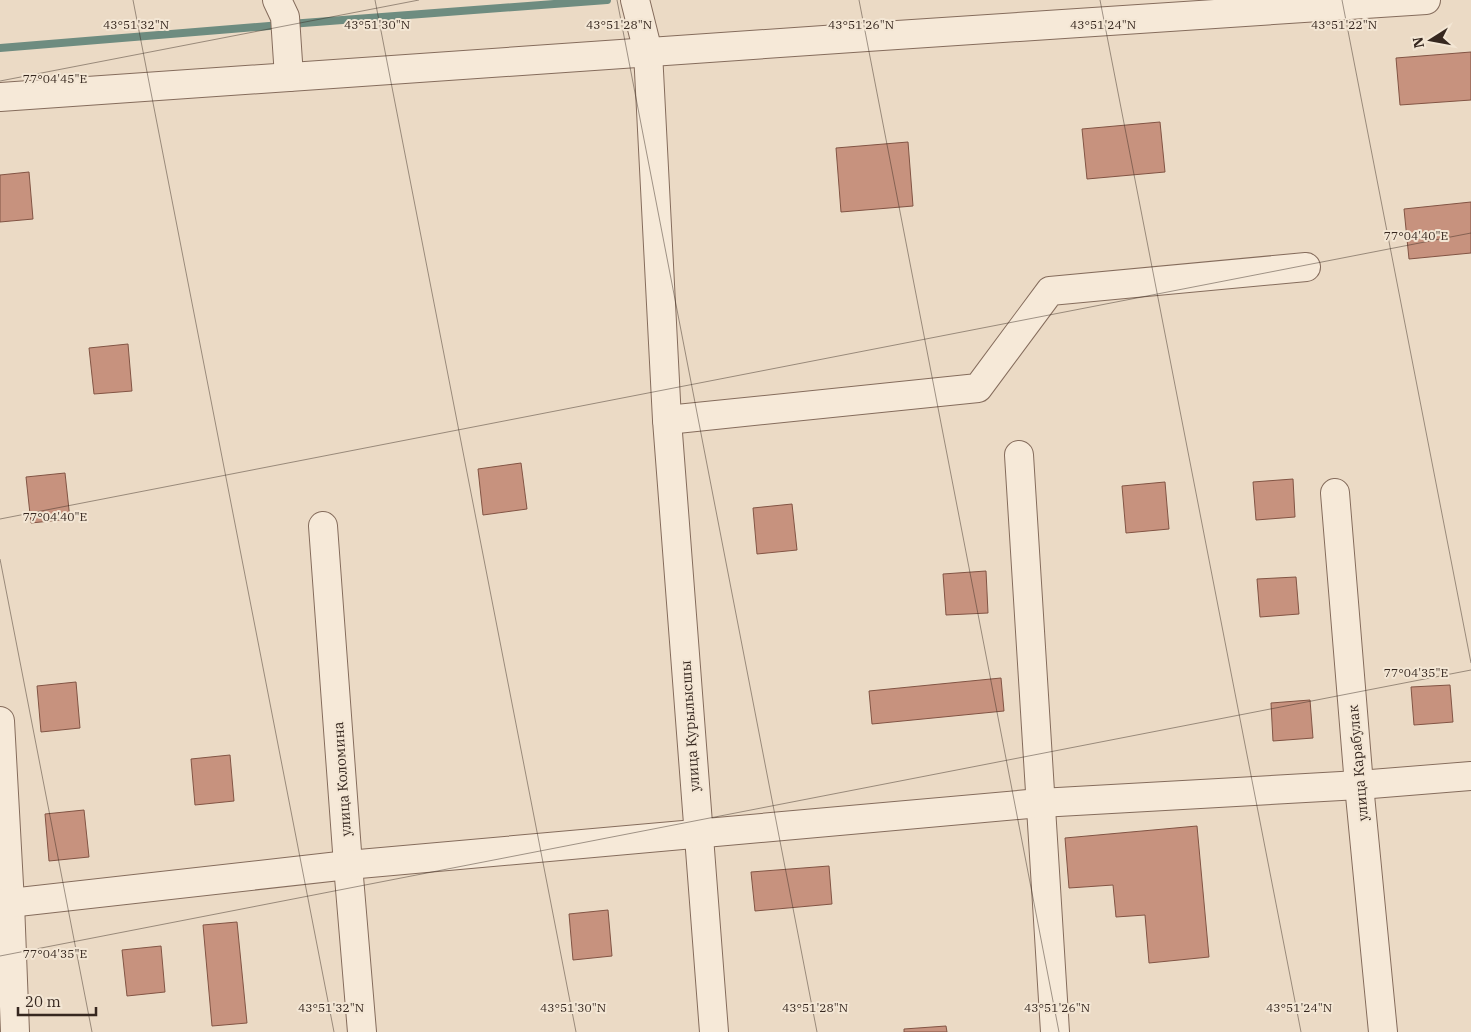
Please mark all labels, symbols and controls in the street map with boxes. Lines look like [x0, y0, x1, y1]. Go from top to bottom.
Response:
north arrow [1406, 15, 1456, 65]
text: 43°51'32"N [103, 17, 169, 32]
text: 43°51'30"N [344, 17, 410, 32]
text: 43°51'28"N [586, 17, 652, 32]
text: 43°51'26"N [828, 17, 894, 32]
text: 43°51'24"N [1070, 17, 1136, 32]
text: 43°51'22"N [1311, 17, 1377, 32]
text: N [1408, 35, 1428, 50]
text: 77°04'45"E [23, 71, 87, 86]
text: 77°04'40"E [1384, 228, 1448, 243]
text: 77°04'40"E [23, 509, 87, 524]
street label: улица Курылысшы [676, 660, 704, 792]
text: 77°04'35"E [1384, 665, 1448, 680]
street label: улица Карабулак [1344, 704, 1372, 822]
street label: улица Коломина [329, 721, 355, 837]
text: 77°04'35"E [23, 946, 87, 961]
scale bar [18, 984, 95, 1016]
text: 20 m [25, 992, 61, 1011]
text: 43°51'32"N [298, 1000, 364, 1015]
text: 43°51'30"N [540, 1000, 606, 1015]
text: 43°51'28"N [782, 1000, 848, 1015]
text: 43°51'26"N [1024, 1000, 1090, 1015]
text: 43°51'24"N [1266, 1000, 1332, 1015]

